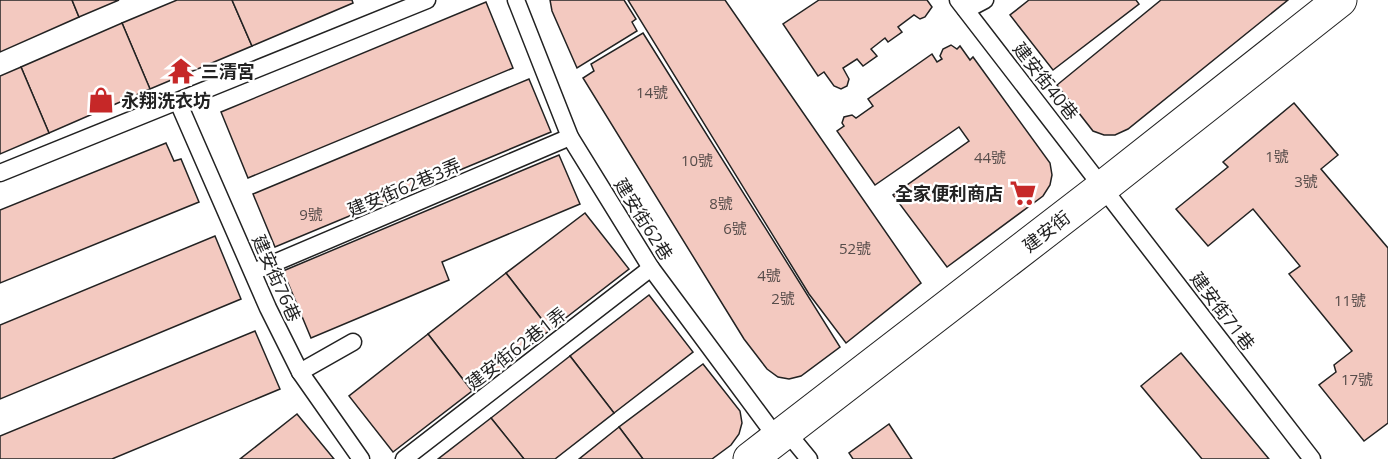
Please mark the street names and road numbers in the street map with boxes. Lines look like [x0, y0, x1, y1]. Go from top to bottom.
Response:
street label: 建安街40巷 [1008, 37, 1084, 125]
street label: 建安街62巷3弄 [344, 152, 464, 222]
street label: 建安街62巷 [609, 173, 679, 265]
street label: 建安街 [1017, 205, 1075, 257]
street label: 建安街76巷 [247, 231, 307, 325]
street label: 建安街71巷 [1186, 267, 1260, 355]
street label: 建安街62巷1弄 [461, 301, 571, 395]

